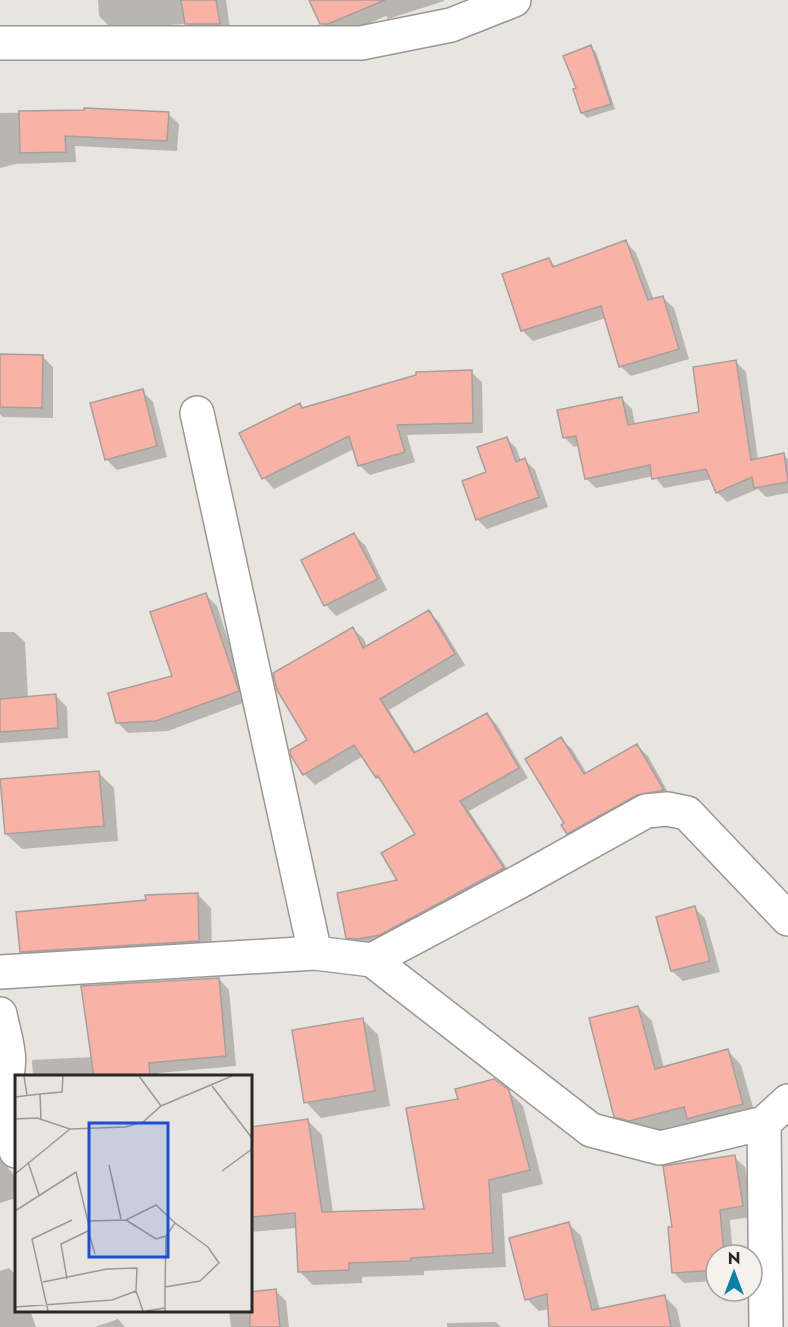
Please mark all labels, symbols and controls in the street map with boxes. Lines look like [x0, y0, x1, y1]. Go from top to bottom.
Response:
inset map [15, 1075, 252, 1312]
north arrow [704, 1243, 764, 1303]
text: N [728, 1247, 740, 1270]

